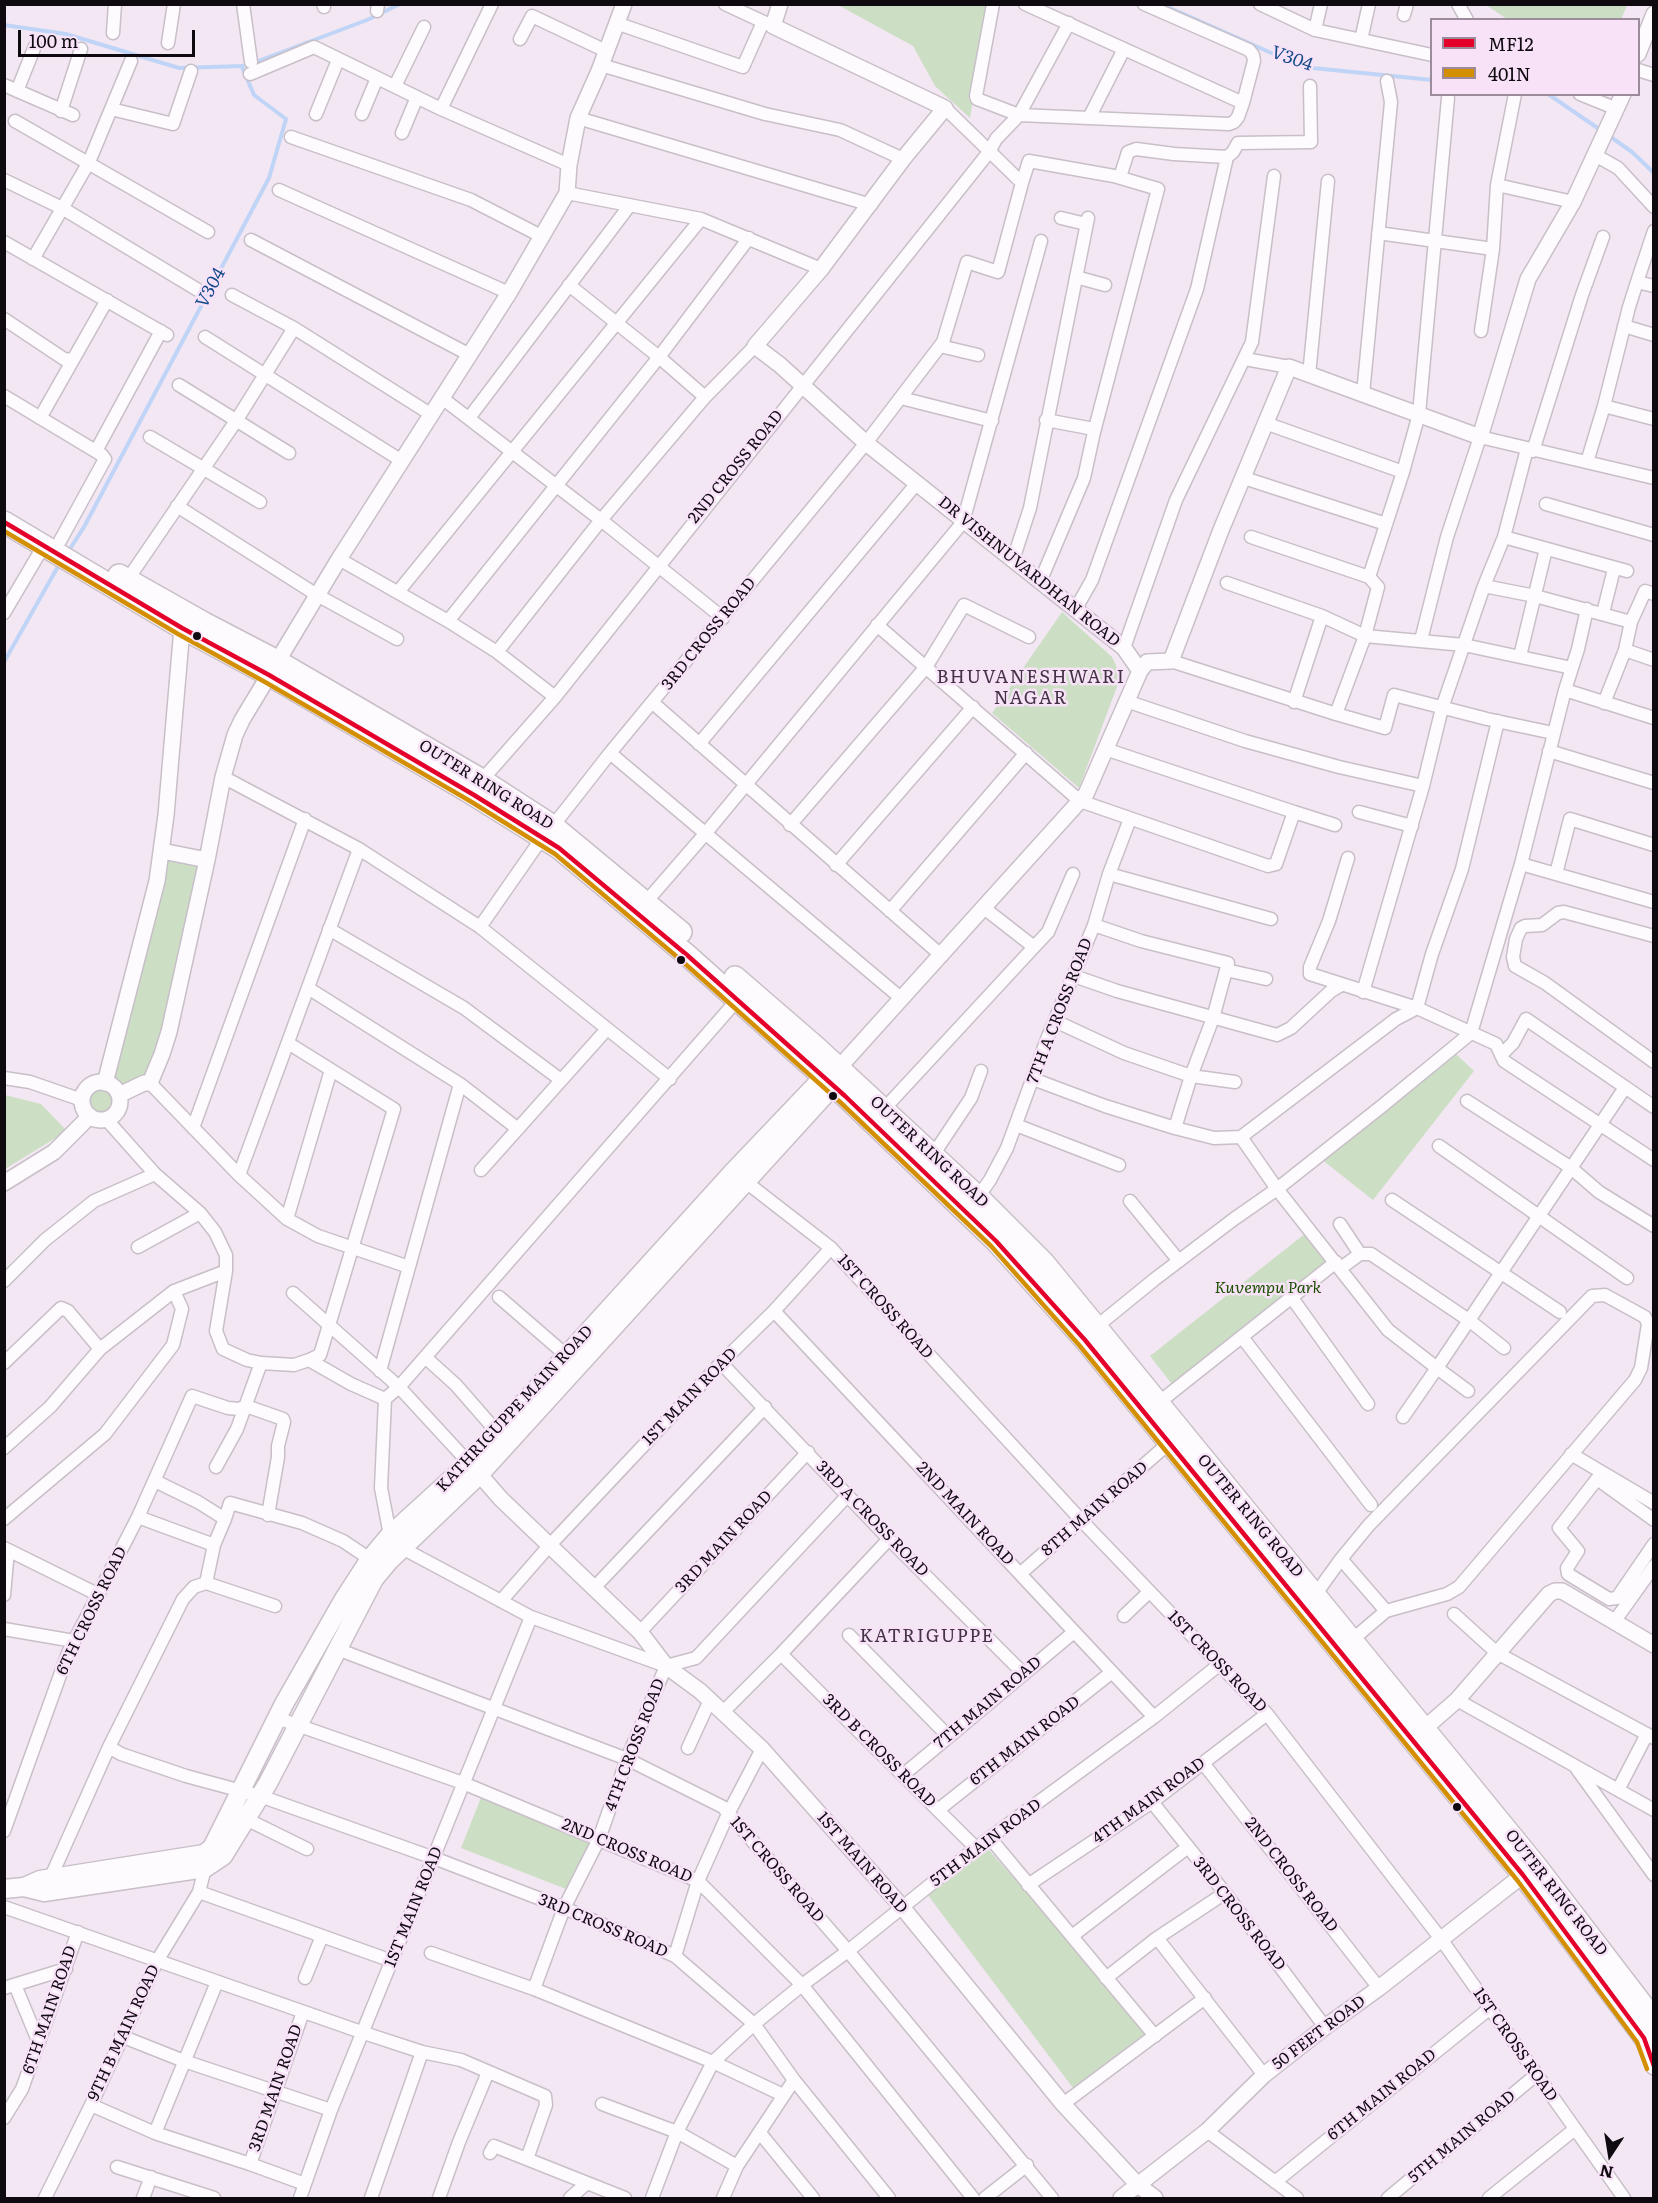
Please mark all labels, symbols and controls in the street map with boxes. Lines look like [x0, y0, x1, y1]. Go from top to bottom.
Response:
scale bar [21, 18, 198, 56]
legend [1430, 18, 1640, 96]
text: 100 m [29, 27, 78, 54]
text: MF12 [1488, 30, 1534, 57]
water label: V304 [1269, 42, 1315, 76]
text: 401N [1488, 60, 1531, 87]
water label: V304 [192, 264, 230, 312]
street label: 2ND CROSS ROAD [684, 407, 788, 527]
street label: DR VISHNUVARDHAN ROAD [934, 493, 1124, 651]
street label: 3RD CROSS ROAD [658, 574, 760, 694]
unlabelled marker [191, 630, 203, 642]
district label: BHUVANESHWARI NAGAR [936, 667, 1126, 710]
street label: OUTER RING ROAD [415, 736, 557, 834]
street label: 7TH A CROSS ROAD [1023, 935, 1097, 1087]
unlabelled marker [675, 954, 687, 966]
unlabelled marker [827, 1090, 839, 1102]
street label: OUTER RING ROAD [866, 1092, 992, 1212]
street label: 1ST CROSS ROAD [833, 1251, 937, 1363]
park label: Kuvempu Park [1215, 1278, 1321, 1298]
street label: KATHRIGUPPE MAIN ROAD [433, 1322, 597, 1496]
street label: 1ST MAIN ROAD [639, 1344, 741, 1450]
street label: OUTER RING ROAD [1193, 1451, 1307, 1581]
street label: 3RD A CROSS ROAD [812, 1457, 932, 1581]
street label: 2ND MAIN ROAD [912, 1458, 1018, 1570]
street label: 8TH MAIN ROAD [1038, 1458, 1152, 1560]
street label: 3RD MAIN ROAD [672, 1487, 776, 1597]
street label: 6TH CROSS ROAD [53, 1544, 131, 1678]
street label: 1ST CROSS ROAD [1164, 1607, 1270, 1717]
district label: KATRIGUPPE [860, 1626, 994, 1648]
street label: 7TH MAIN ROAD [931, 1653, 1045, 1753]
street label: 4TH CROSS ROAD [601, 1676, 669, 1814]
street label: 3RD B CROSS ROAD [818, 1690, 940, 1812]
street label: 6TH MAIN ROAD [966, 1692, 1084, 1790]
street label: 4TH MAIN ROAD [1089, 1754, 1209, 1848]
street label: 5TH MAIN ROAD [927, 1795, 1045, 1891]
unlabelled marker [1451, 1801, 1463, 1813]
street label: 1ST MAIN ROAD [813, 1808, 911, 1918]
street label: 1ST CROSS ROAD [726, 1813, 828, 1927]
street label: 2ND CROSS ROAD [1240, 1814, 1342, 1936]
street label: 2ND CROSS ROAD [559, 1815, 695, 1887]
street label: OUTER RING ROAD [1501, 1826, 1611, 1960]
street label: 1ST MAIN ROAD [381, 1844, 447, 1970]
street label: 3RD CROSS ROAD [1189, 1853, 1289, 1975]
street label: 3RD CROSS ROAD [535, 1890, 671, 1962]
street label: 6TH MAIN ROAD [19, 1943, 81, 2077]
street label: 9TH B MAIN ROAD [84, 1962, 164, 2104]
street label: 1ST CROSS ROAD [1469, 1985, 1561, 2105]
street label: 50 FEET ROAD [1269, 1992, 1369, 2074]
street label: 3RD MAIN ROAD [245, 2022, 307, 2154]
street label: 6TH MAIN ROAD [1324, 2045, 1440, 2145]
street label: 5TH MAIN ROAD [1405, 2087, 1519, 2187]
north arrow [1580, 2125, 1640, 2185]
text: N [1597, 2159, 1615, 2186]

